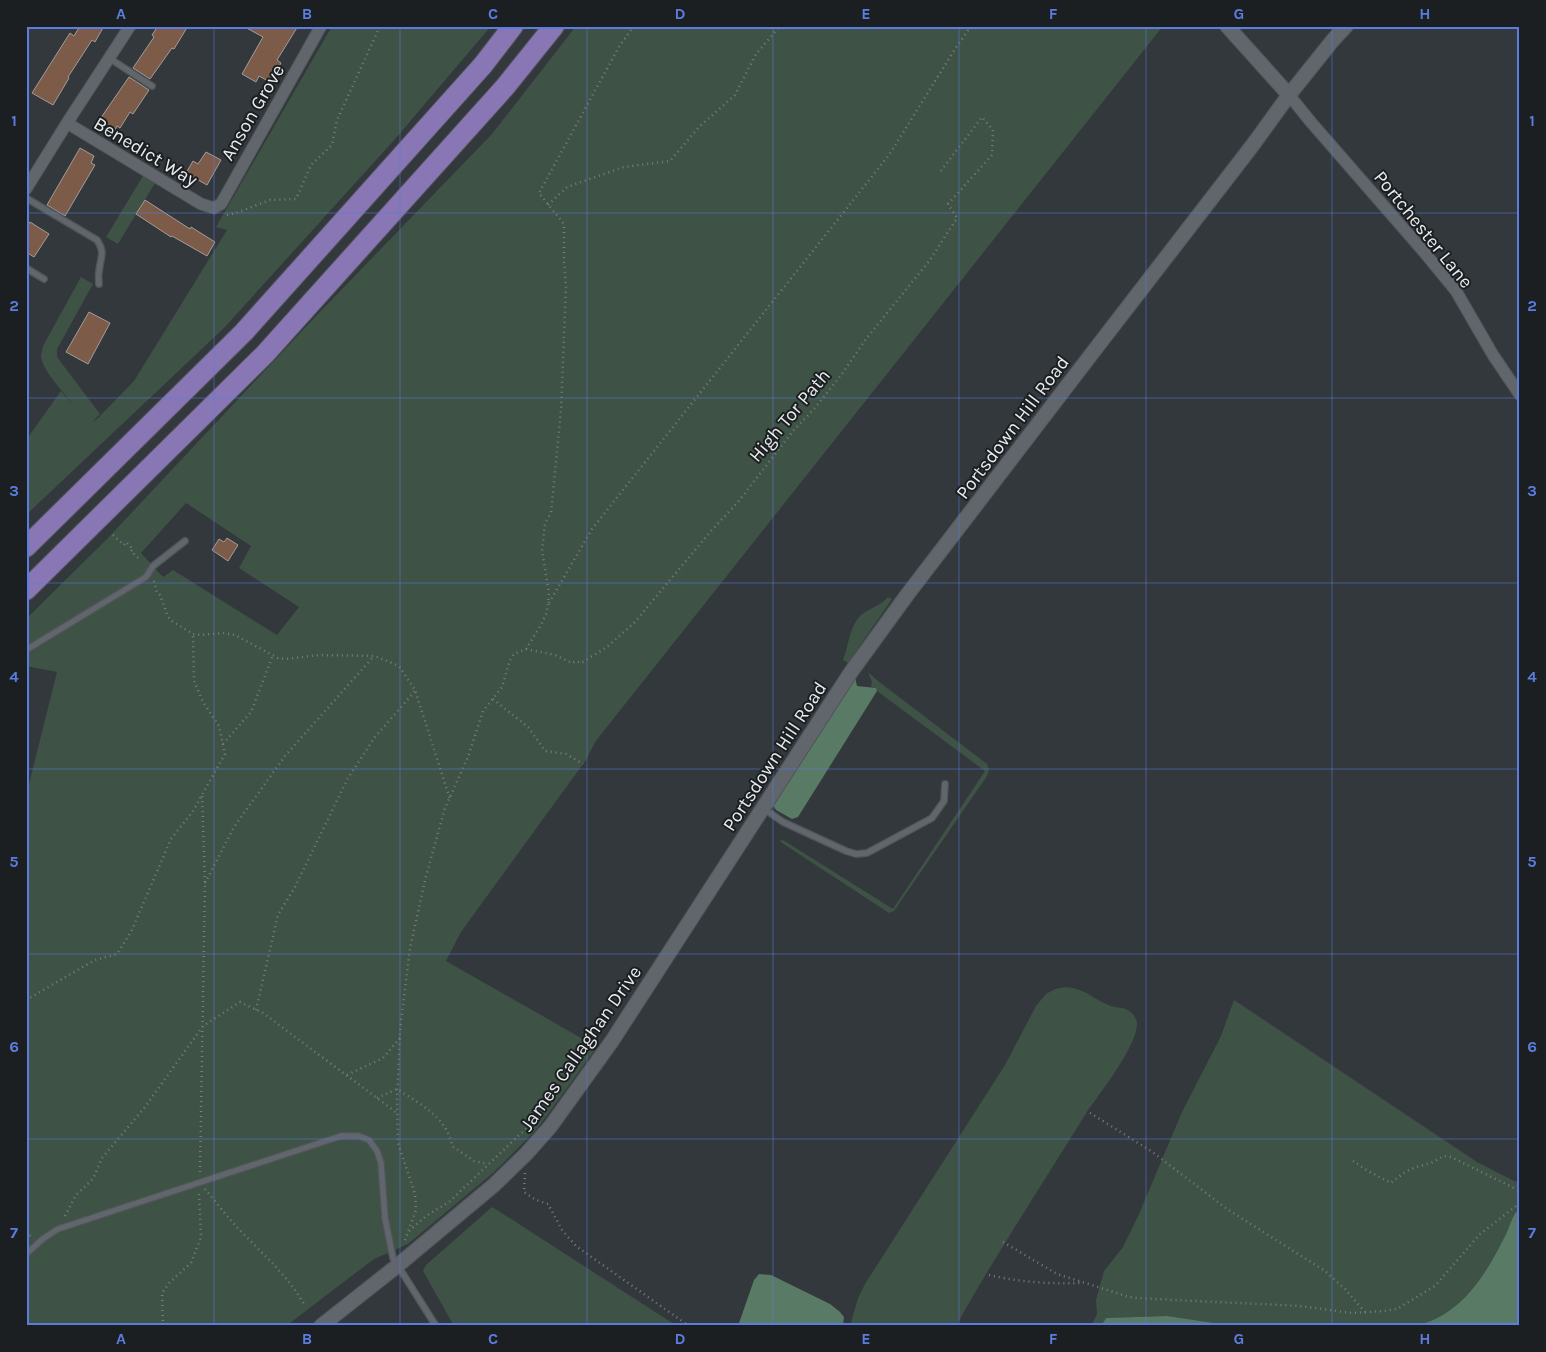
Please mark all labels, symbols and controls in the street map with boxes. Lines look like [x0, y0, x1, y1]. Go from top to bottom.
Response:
text: A [116, 4, 126, 23]
text: B [302, 4, 312, 23]
text: C [488, 4, 498, 23]
text: D [675, 4, 686, 23]
text: E [861, 4, 871, 23]
text: F [1049, 4, 1058, 23]
text: G [1234, 4, 1244, 23]
text: H [1419, 4, 1431, 23]
street label: Anson Grove [216, 60, 289, 165]
text: 1 [11, 111, 17, 130]
text: 1 [1529, 111, 1535, 130]
street label: Benedict Way [90, 112, 201, 191]
street label: Portchester Lane [1369, 166, 1477, 293]
text: 2 [9, 296, 19, 315]
text: 2 [1527, 296, 1537, 315]
street label: Portsdown Hill Road [952, 352, 1074, 504]
street label: High Tor Path [745, 365, 835, 467]
text: 3 [9, 481, 19, 500]
text: 3 [1527, 481, 1537, 500]
text: 4 [9, 667, 19, 686]
text: 4 [1527, 667, 1537, 686]
street label: Portsdown Hill Road [718, 678, 831, 835]
text: 5 [9, 852, 19, 871]
text: 5 [1527, 852, 1537, 871]
street label: James Callaghan Drive [515, 962, 646, 1135]
text: 6 [9, 1037, 19, 1056]
text: 6 [1527, 1037, 1537, 1056]
text: 7 [10, 1223, 18, 1242]
text: 7 [1528, 1223, 1536, 1242]
text: A [116, 1329, 126, 1348]
text: B [302, 1329, 312, 1348]
text: C [488, 1329, 498, 1348]
text: D [675, 1329, 686, 1348]
text: E [861, 1329, 871, 1348]
text: F [1049, 1329, 1058, 1348]
text: G [1234, 1329, 1244, 1348]
text: H [1419, 1329, 1431, 1348]

